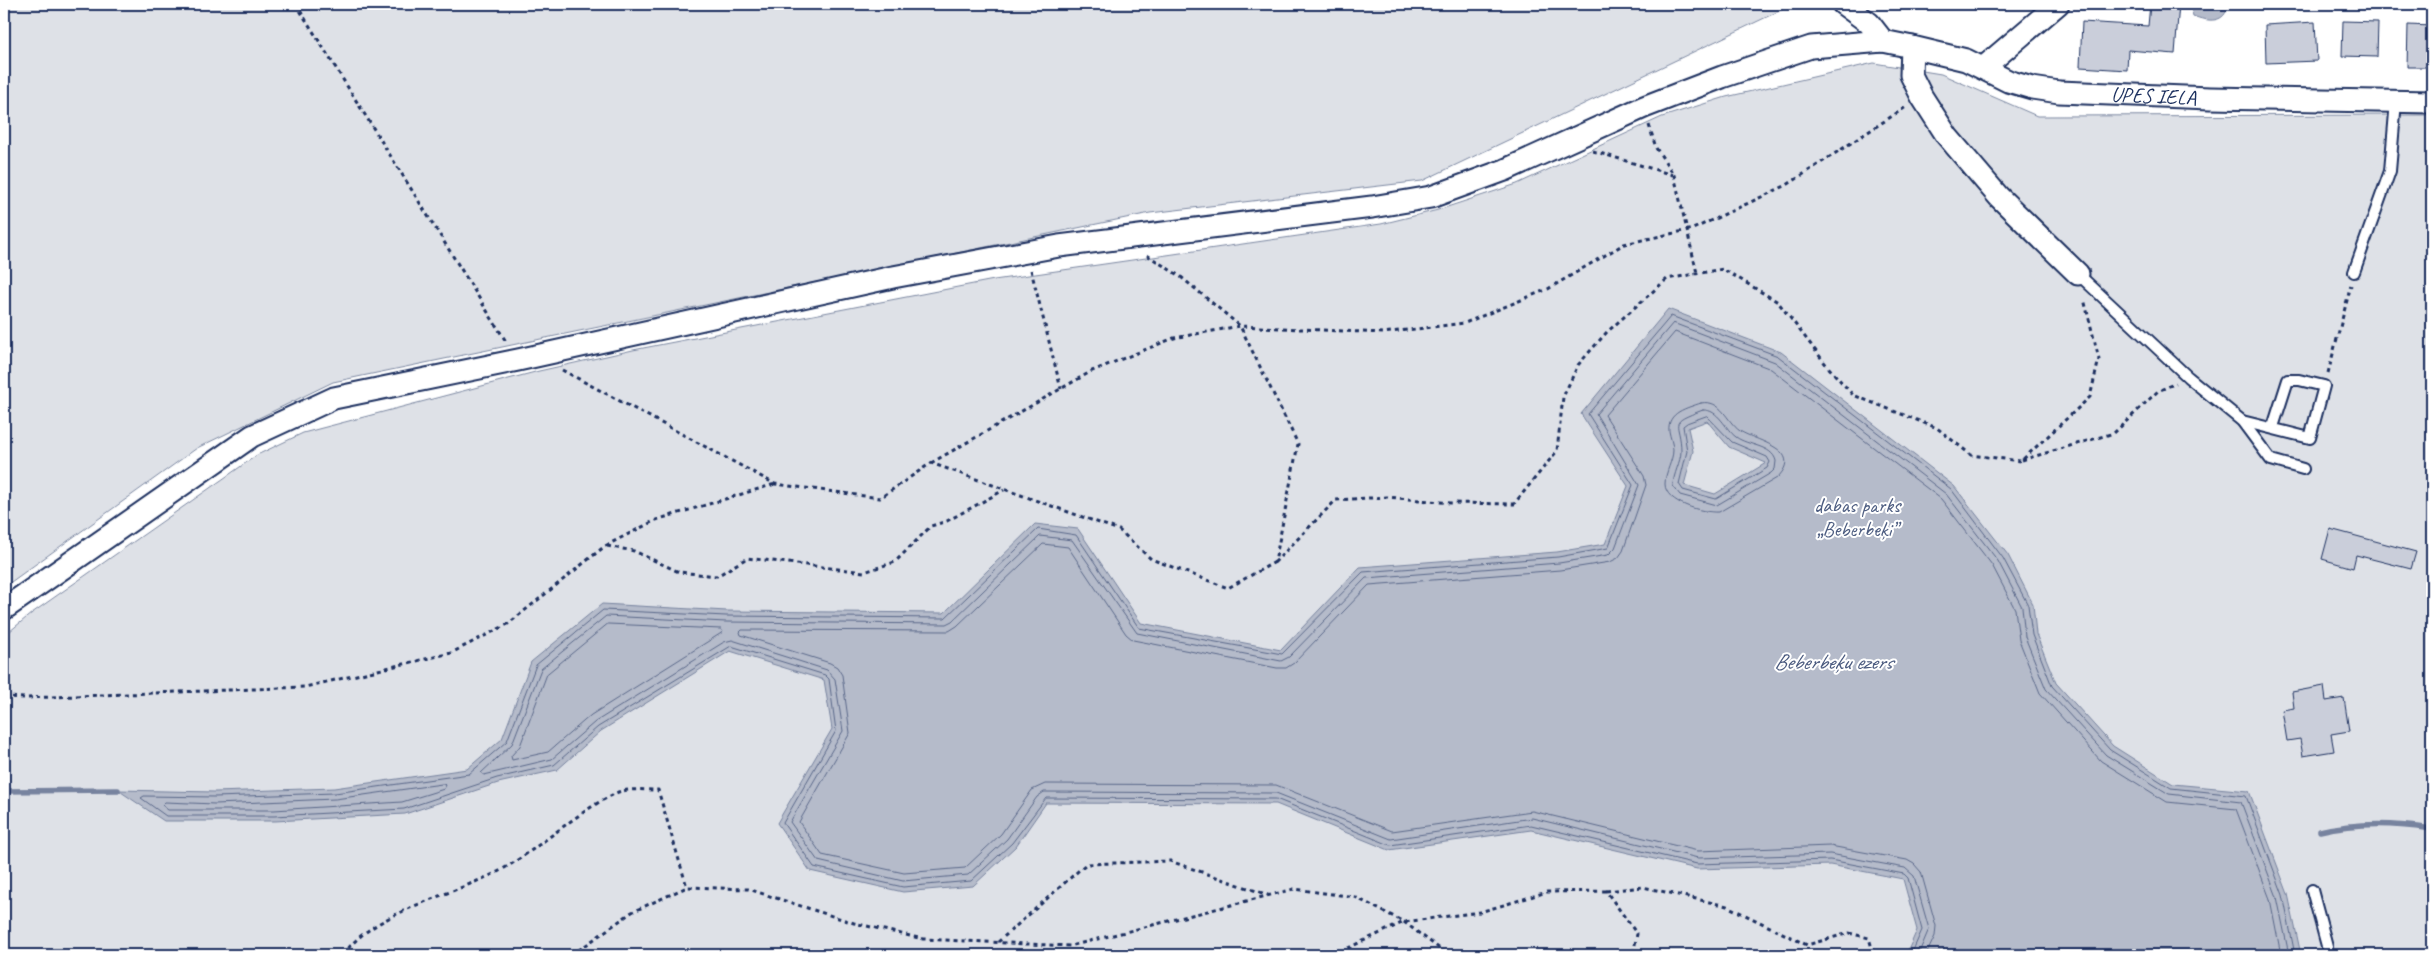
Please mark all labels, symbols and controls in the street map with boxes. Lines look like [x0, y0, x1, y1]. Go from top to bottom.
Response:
street label: UPES IELA [2111, 81, 2197, 110]
park label: dabas parks „Beberbeķi” [1814, 492, 1902, 542]
water label: Beberbeķu ezers [1774, 648, 1896, 676]

